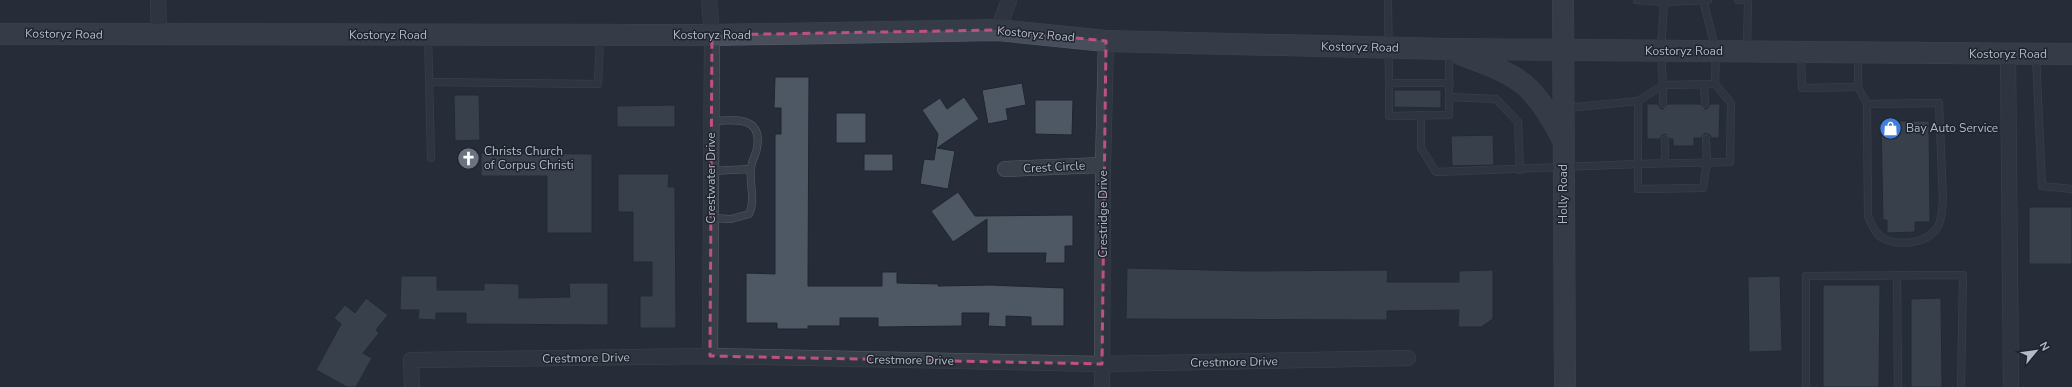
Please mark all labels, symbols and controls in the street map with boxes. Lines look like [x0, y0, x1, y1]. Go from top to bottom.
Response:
street label: Kostoryz Road [997, 23, 1075, 45]
street label: Kostoryz Road [25, 25, 103, 43]
street label: Kostoryz Road [349, 27, 427, 43]
street label: Kostoryz Road [673, 27, 751, 43]
street label: Kostoryz Road [1321, 38, 1399, 56]
street label: Kostoryz Road [1645, 43, 1723, 59]
street label: Kostoryz Road [1969, 46, 2047, 62]
shop icon: Bay Auto Service [1878, 115, 1904, 141]
place label: Bay Auto Service [1906, 120, 1998, 136]
street label: Crestwater Drive [703, 132, 719, 224]
place label: Christs Church of Corpus Christi [484, 143, 574, 173]
church icon: Christs Church of Corpus Christi [456, 145, 482, 171]
street label: Crest Circle [1023, 157, 1085, 177]
street label: Holly Road [1555, 164, 1571, 224]
street label: Crestridge Drive [1095, 170, 1111, 258]
north arrow [2016, 331, 2056, 371]
text: N [2036, 339, 2053, 354]
street label: Crestmore Drive [542, 349, 630, 367]
street label: Crestmore Drive [866, 351, 954, 369]
street label: Crestmore Drive [1190, 353, 1278, 371]

